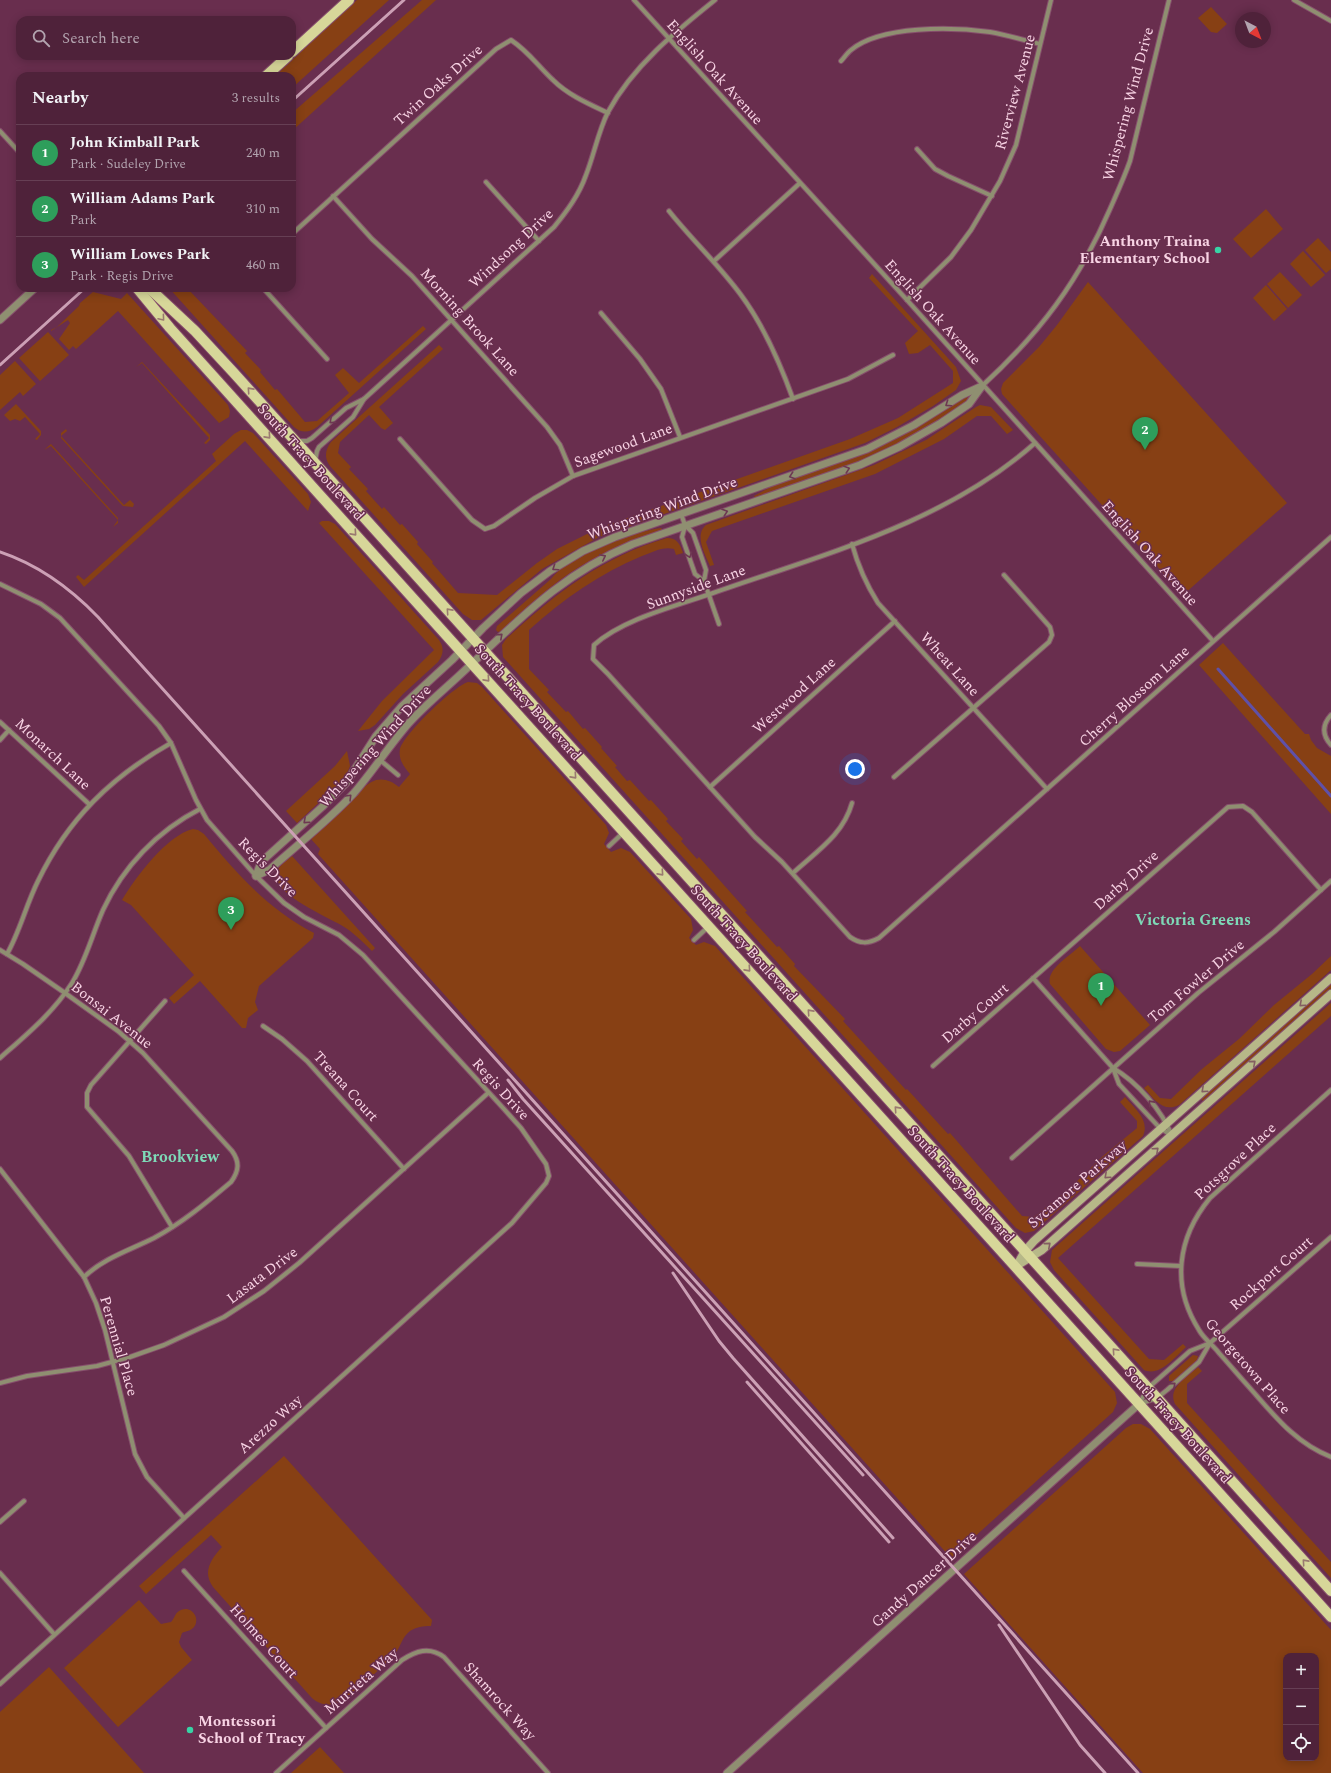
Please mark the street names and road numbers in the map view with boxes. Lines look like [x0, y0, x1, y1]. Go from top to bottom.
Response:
street label: English Oak Avenue [661, 14, 769, 130]
street label: Whispering Wind Drive [1097, 25, 1160, 184]
street label: Riverview Avenue [989, 32, 1042, 152]
street label: Twin Oaks Drive [389, 39, 488, 132]
street label: Windsong Drive [464, 203, 559, 294]
street label: English Oak Avenue [879, 254, 987, 370]
street label: Morning Brook Lane [414, 263, 525, 382]
street label: South Tracy Boulevard [252, 399, 370, 526]
street label: Sagewood Lane [571, 417, 676, 474]
street label: Whispering Wind Drive [584, 471, 741, 546]
street label: English Oak Avenue [1096, 495, 1204, 611]
street label: Sunnyside Lane [643, 559, 749, 616]
street label: Wheat Lane [914, 627, 985, 702]
street label: South Tracy Boulevard [469, 639, 587, 766]
street label: Cherry Blossom Lane [1074, 640, 1195, 753]
street label: Westwood Lane [747, 651, 841, 739]
street label: Whispering Wind Drive [314, 680, 437, 813]
street label: Monarch Lane [9, 713, 96, 796]
street label: Regis Drive [232, 832, 303, 903]
street label: Darby Drive [1089, 845, 1164, 916]
street label: South Tracy Boulevard [685, 880, 803, 1007]
street label: Tom Fowler Drive [1143, 934, 1250, 1029]
street label: Bonsai Avenue [66, 976, 158, 1055]
street label: Darby Court [936, 977, 1014, 1049]
street label: Treana Court [307, 1046, 384, 1127]
street label: Regis Drive [466, 1053, 535, 1126]
street label: Potsgrove Place [1189, 1117, 1282, 1206]
street label: South Tracy Boulevard [902, 1121, 1020, 1248]
street label: Sycamore Parkway [1023, 1134, 1133, 1234]
street label: Rockport Court [1225, 1231, 1318, 1316]
street label: Lasata Drive [222, 1241, 303, 1310]
street label: Perennial Place [93, 1293, 144, 1399]
street label: Georgetown Place [1199, 1313, 1296, 1420]
street label: South Tracy Boulevard [1119, 1362, 1237, 1489]
street label: Arezzo Way [233, 1389, 308, 1460]
street label: Gandy Dancer Drive [866, 1525, 982, 1633]
street label: Holmes Court [224, 1599, 304, 1684]
street label: Murrieta Way [319, 1642, 404, 1720]
street label: Shamrock Way [458, 1657, 542, 1746]

